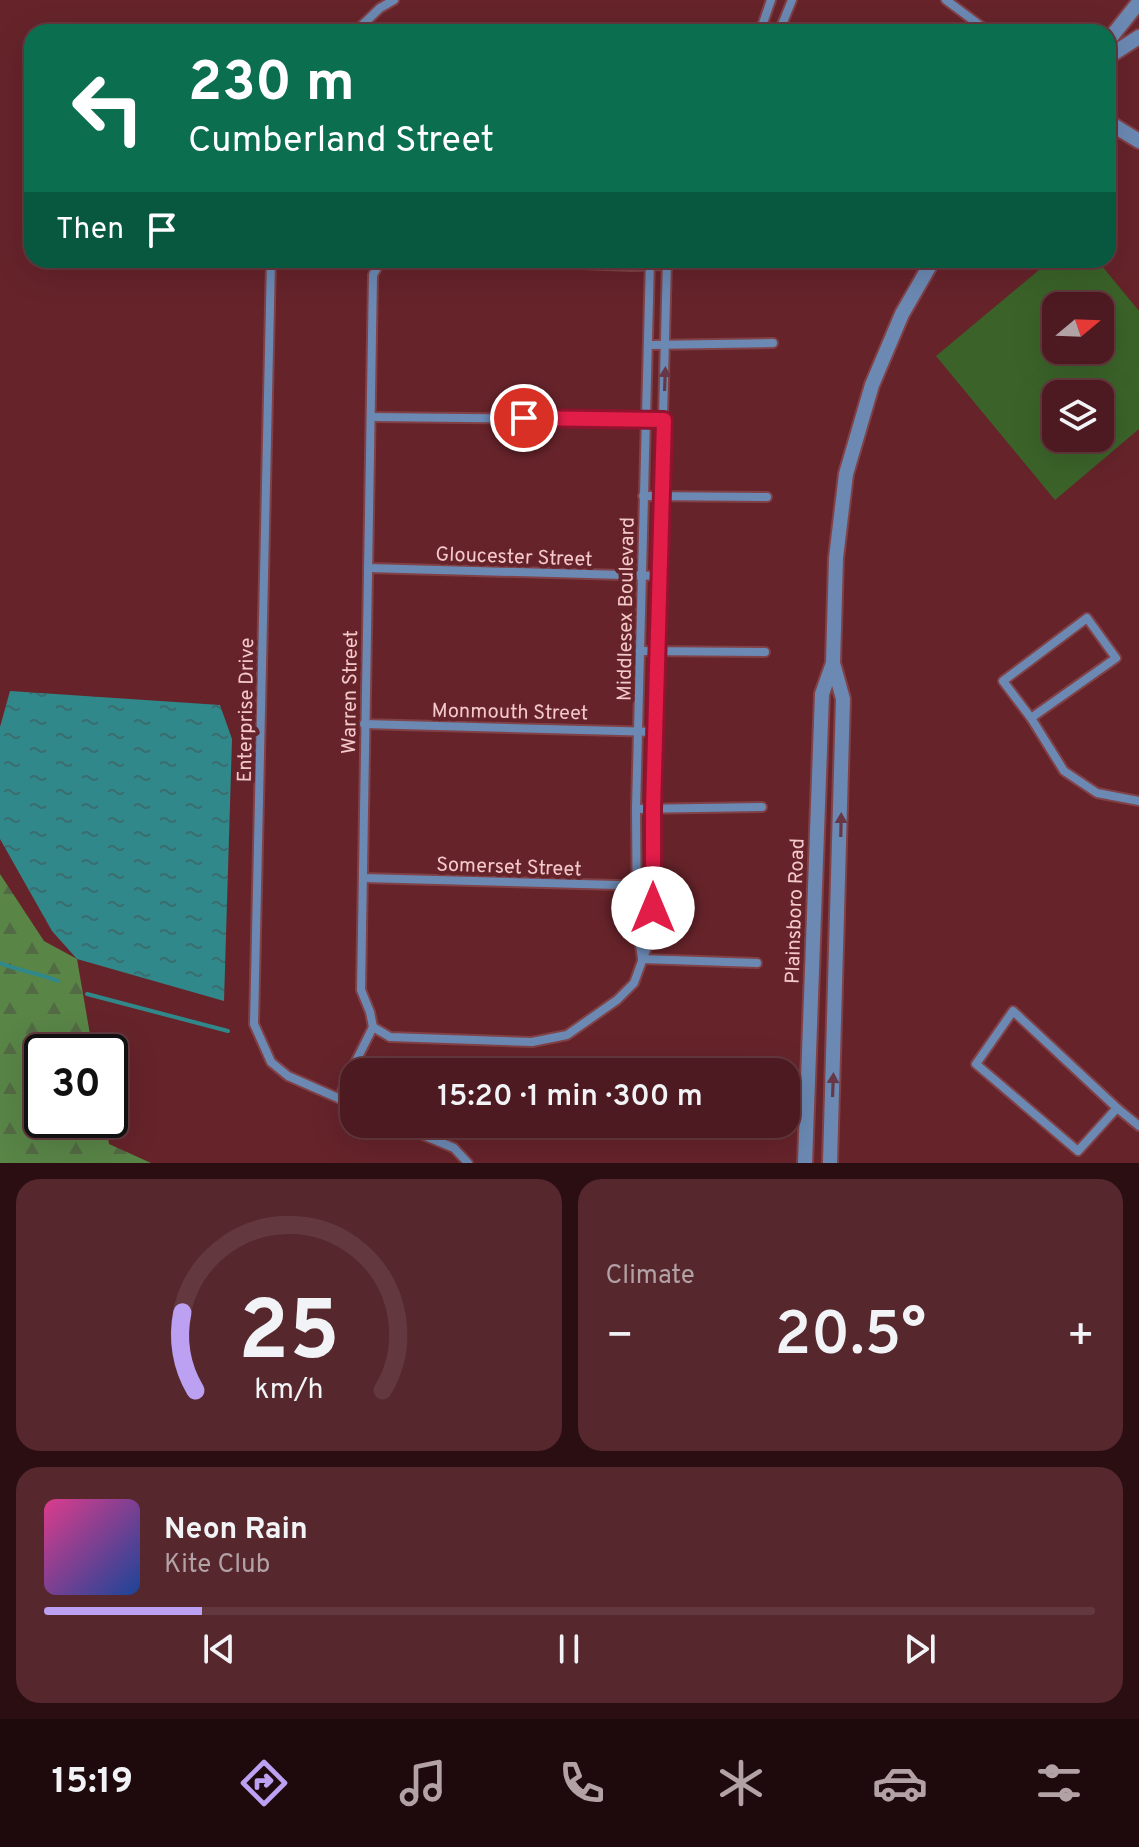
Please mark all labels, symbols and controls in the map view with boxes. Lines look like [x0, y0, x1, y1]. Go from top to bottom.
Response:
text: 230 m [188, 50, 355, 120]
icon: left [56, 56, 160, 160]
text: Cumberland Street [188, 119, 494, 165]
icon: arrive [140, 208, 184, 252]
text: Then [56, 212, 124, 249]
north arrow [1042, 292, 1114, 364]
map controls [1042, 292, 1114, 452]
one-way arrow [658, 366, 671, 391]
button: layers [1042, 380, 1114, 452]
pin [490, 384, 558, 452]
icon: arrive [502, 396, 546, 440]
street label: Middlesex Boulevard [612, 517, 642, 701]
street label: Gloucester Street [435, 542, 593, 574]
street label: Warren Street [337, 630, 365, 754]
street label: Enterprise Drive [233, 637, 261, 783]
street label: Monmouth Street [431, 699, 588, 727]
one-way arrow [834, 812, 847, 837]
street label: Plainsboro Road [780, 838, 812, 985]
street label: Somerset Street [436, 852, 582, 884]
position arrow [611, 866, 695, 950]
speed limit sign: 30 [24, 1034, 128, 1138]
one-way arrow [827, 1072, 840, 1097]
text: 15:20 · 1 min · 300 m [437, 1079, 703, 1116]
text: Climate [606, 1260, 695, 1293]
text: 25 [238, 1284, 340, 1389]
text: 20.5° [774, 1300, 926, 1376]
text: − [606, 1310, 634, 1366]
text: + [1067, 1310, 1095, 1366]
text: km/h [254, 1373, 323, 1409]
text: Neon Rain [164, 1512, 308, 1549]
text: Kite Club [164, 1549, 270, 1582]
icon: previous [197, 1627, 241, 1671]
icon: pause [547, 1627, 591, 1671]
icon: next [898, 1627, 942, 1671]
icon: directions [236, 1755, 292, 1811]
icon: music [395, 1755, 451, 1811]
icon: phone [554, 1755, 610, 1811]
icon: climate [713, 1755, 769, 1811]
icon: car [872, 1755, 928, 1811]
icon: filters [1031, 1755, 1087, 1811]
text: 15:19 [52, 1760, 133, 1806]

